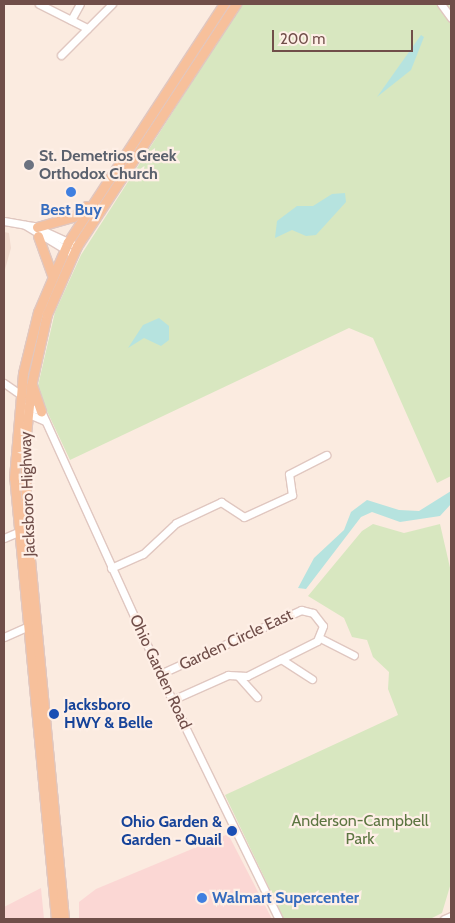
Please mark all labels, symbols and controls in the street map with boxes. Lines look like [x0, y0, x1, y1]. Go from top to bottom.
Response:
scale bar [275, 20, 416, 52]
text: 200 m [280, 30, 325, 48]
place label: St. Demetrios Greek Orthodox Church [39, 146, 177, 184]
marker: St. Demetrios Greek Orthodox Church [23, 159, 35, 171]
marker: Best Buy [65, 186, 77, 198]
place label: Best Buy [40, 200, 102, 220]
street label: Jacksboro Highway [16, 431, 40, 557]
street label: Garden Circle East [176, 605, 296, 675]
street label: Ohio Garden Road [125, 612, 195, 732]
place label: Jacksboro HWY & Belle [64, 695, 153, 733]
marker: Jacksboro HWY & Belle [48, 708, 60, 720]
park label: Anderson-Campbell Park [291, 811, 429, 849]
place label: Ohio Garden & Garden - Quail [121, 812, 222, 850]
marker: Ohio Garden & Garden - Quail [226, 825, 238, 837]
place label: Walmart Supercenter [212, 888, 359, 908]
marker: Walmart Supercenter [196, 892, 208, 904]

